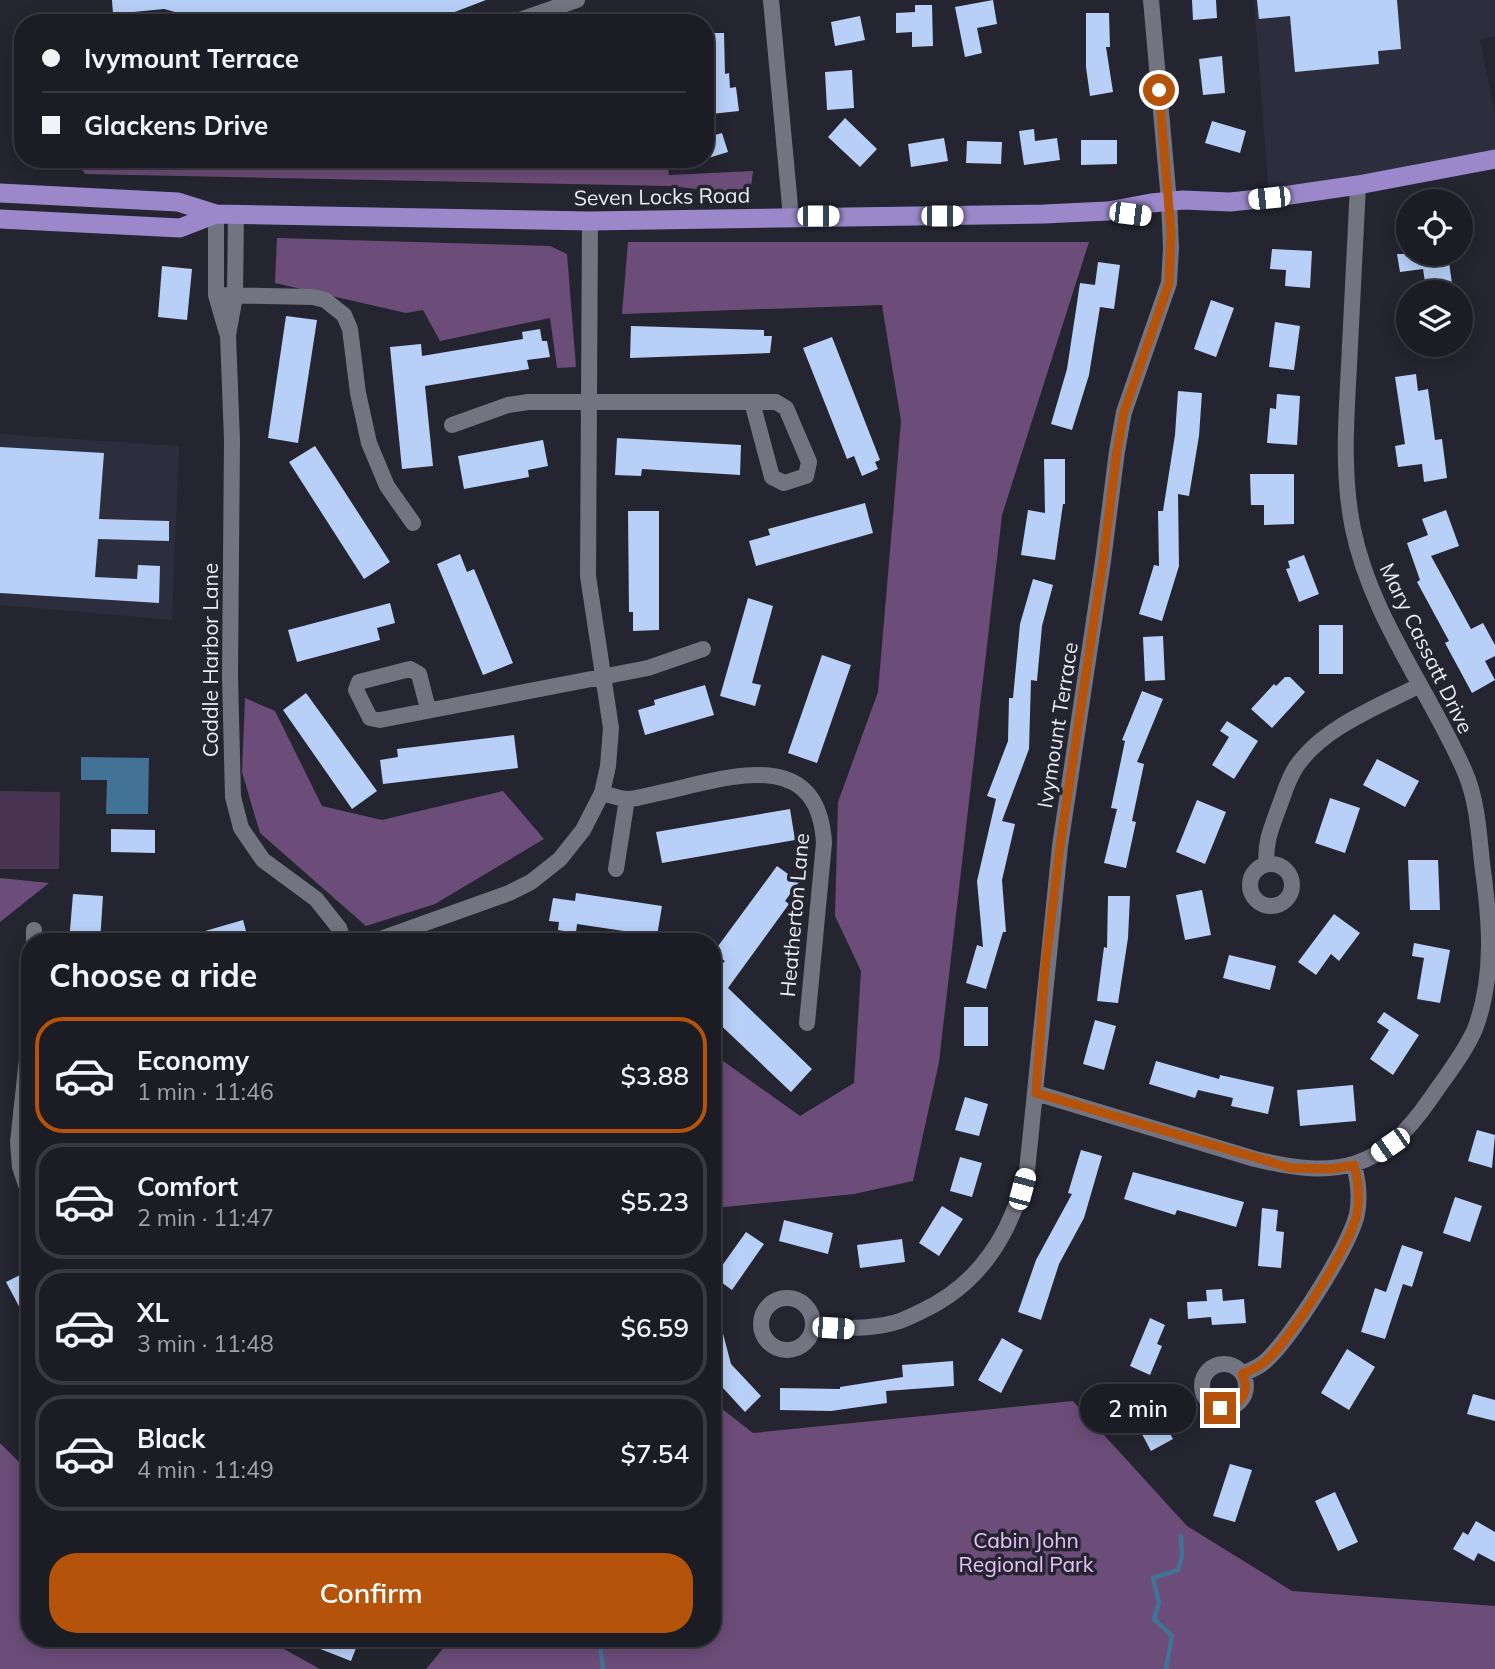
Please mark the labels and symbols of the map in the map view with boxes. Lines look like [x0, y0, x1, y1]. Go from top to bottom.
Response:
route start [1143, 74, 1175, 106]
street label: Seven Locks Road [574, 181, 750, 211]
car [1248, 185, 1291, 211]
car [1108, 201, 1153, 227]
car [798, 206, 840, 227]
car [922, 206, 964, 227]
street label: Mary Cassatt Drive [1375, 559, 1479, 737]
street label: Coddle Harbor Lane [197, 563, 223, 757]
street label: Ivymount Terrace [1031, 640, 1083, 810]
street label: Heatherton Lane [774, 832, 814, 998]
car [1367, 1124, 1414, 1166]
car [1007, 1166, 1038, 1212]
car [812, 1316, 855, 1340]
callout: 2 min [1080, 1384, 1196, 1432]
route end [1204, 1392, 1236, 1424]
park label: Cabin John Regional Park [959, 1527, 1094, 1577]

